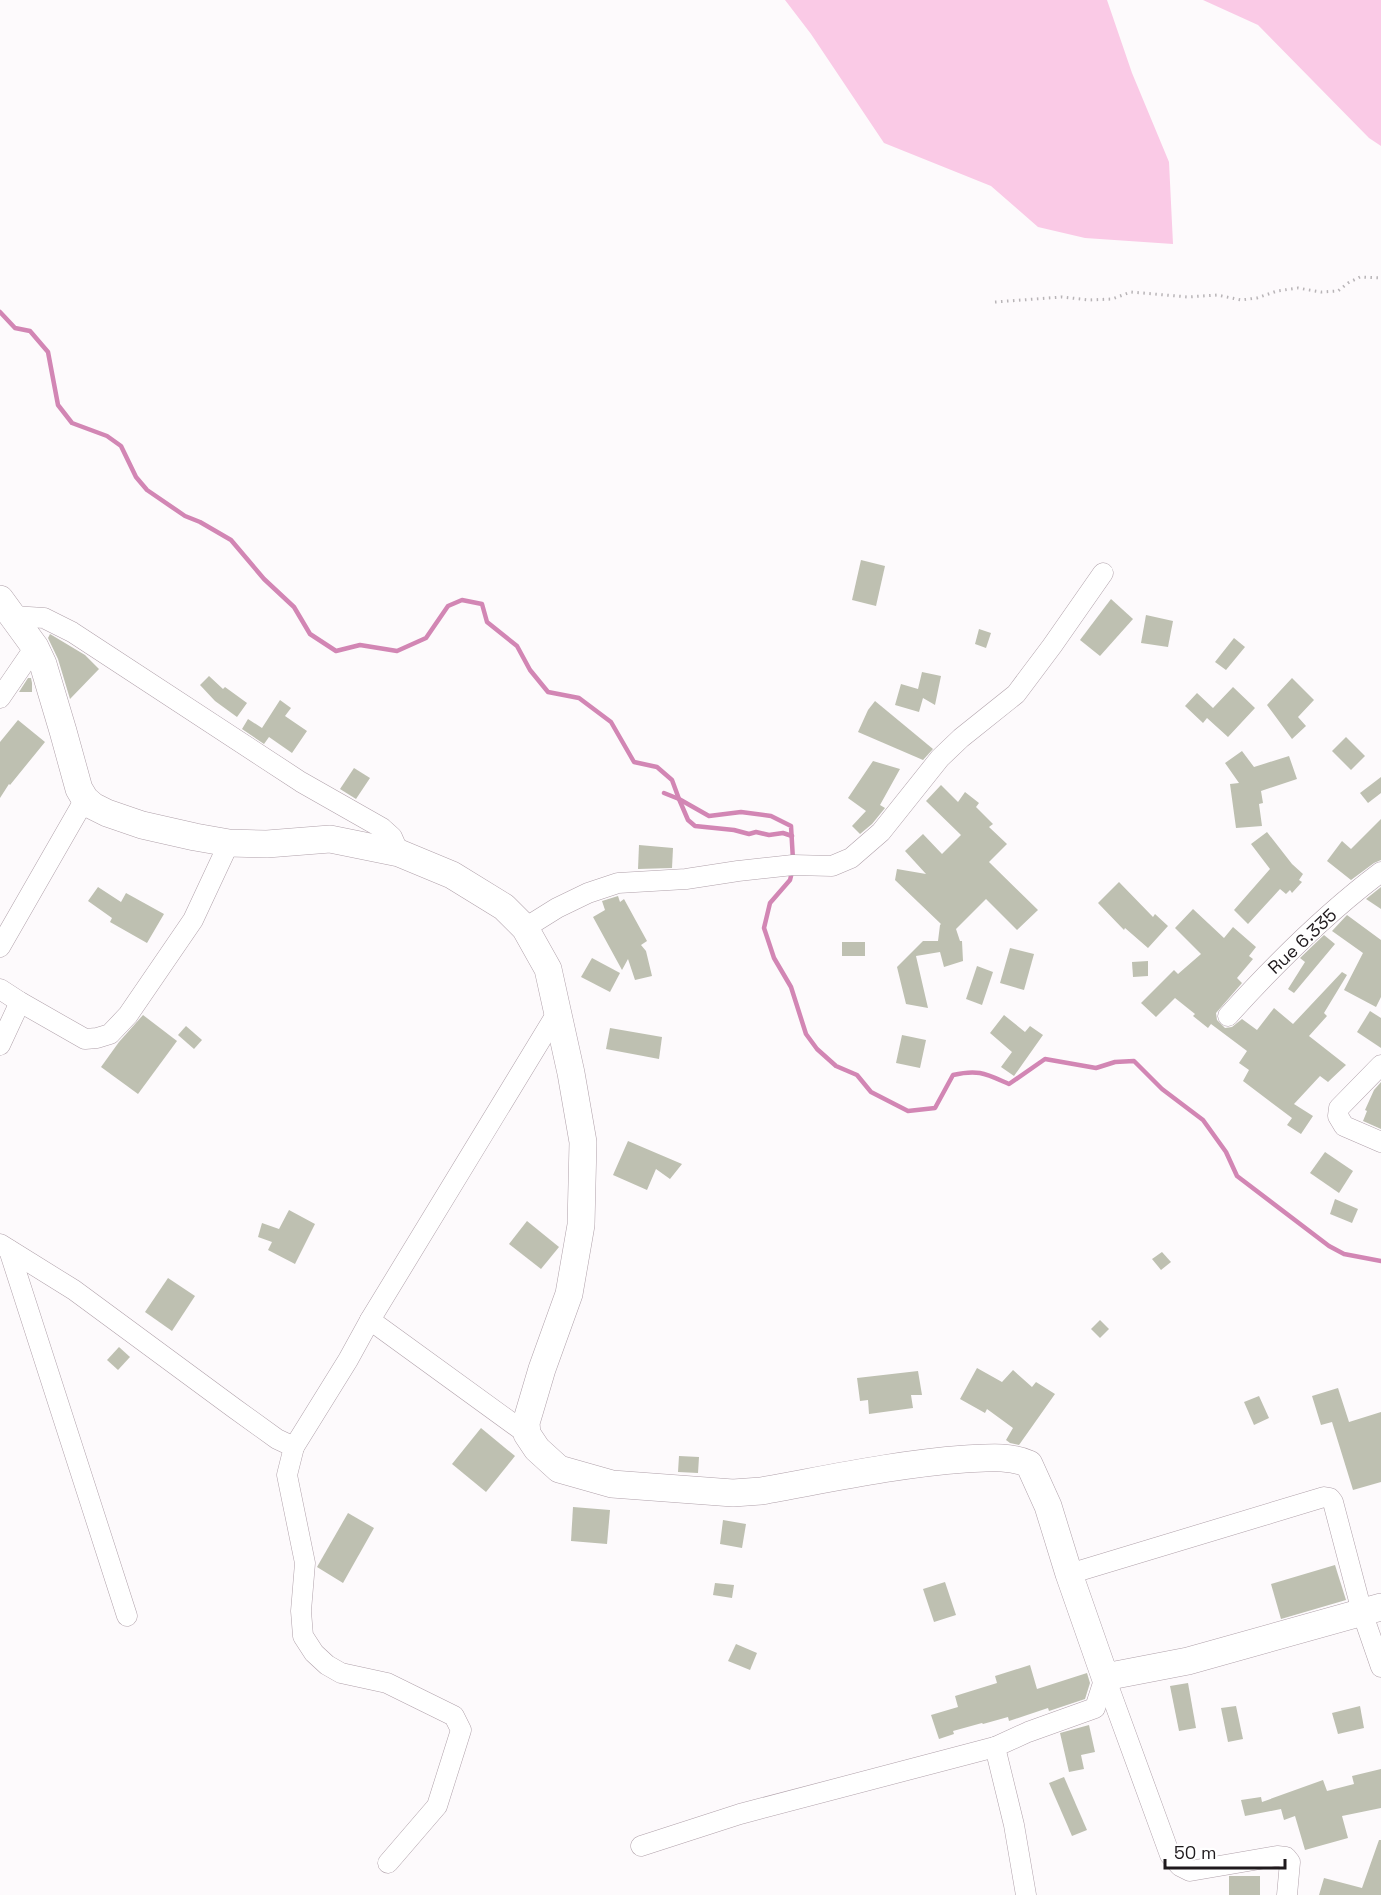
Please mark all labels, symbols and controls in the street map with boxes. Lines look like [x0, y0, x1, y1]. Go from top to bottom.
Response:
street label: Rue 6.335 [1263, 903, 1341, 979]
scale bar [1165, 1832, 1285, 1870]
text: 50 m [1174, 1841, 1216, 1864]

